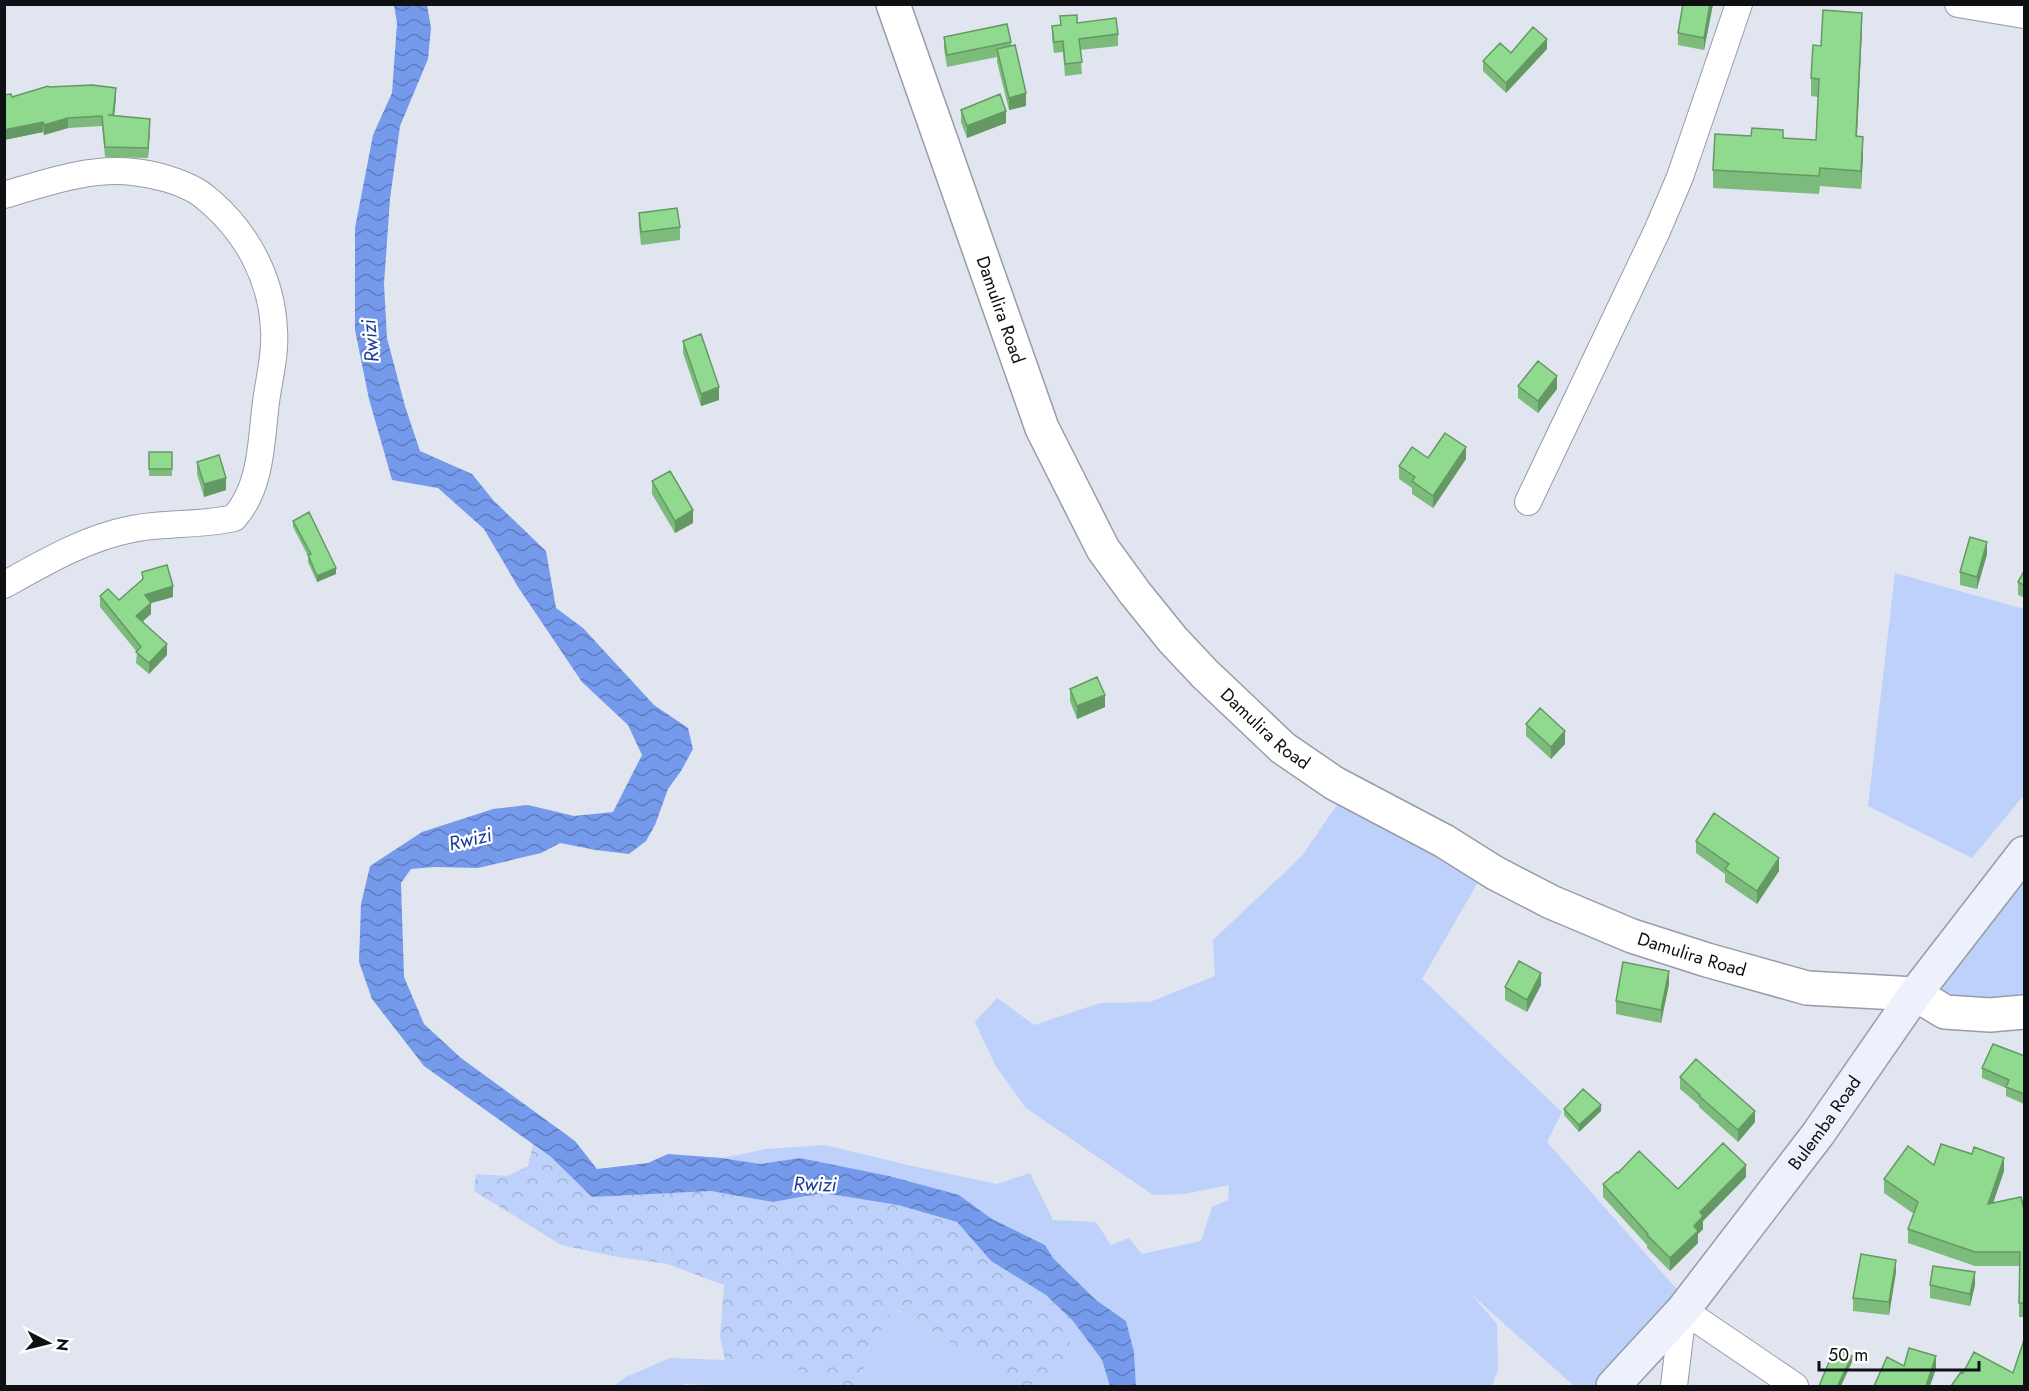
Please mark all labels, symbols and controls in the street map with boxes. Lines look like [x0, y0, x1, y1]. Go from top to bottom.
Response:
street label: Damulira Road [970, 252, 1031, 367]
water label: Rwizi [354, 317, 387, 364]
street label: Damulira Road [1214, 682, 1315, 776]
water label: Rwizi [446, 820, 495, 858]
street label: Damulira Road [1634, 926, 1749, 983]
street label: Bulemba Road [1782, 1071, 1867, 1175]
water label: Rwizi [793, 1170, 838, 1199]
north arrow [18, 1313, 78, 1373]
scale bar [1819, 1334, 1980, 1372]
text: N [50, 1337, 75, 1352]
text: 50 m [1828, 1342, 1868, 1368]

